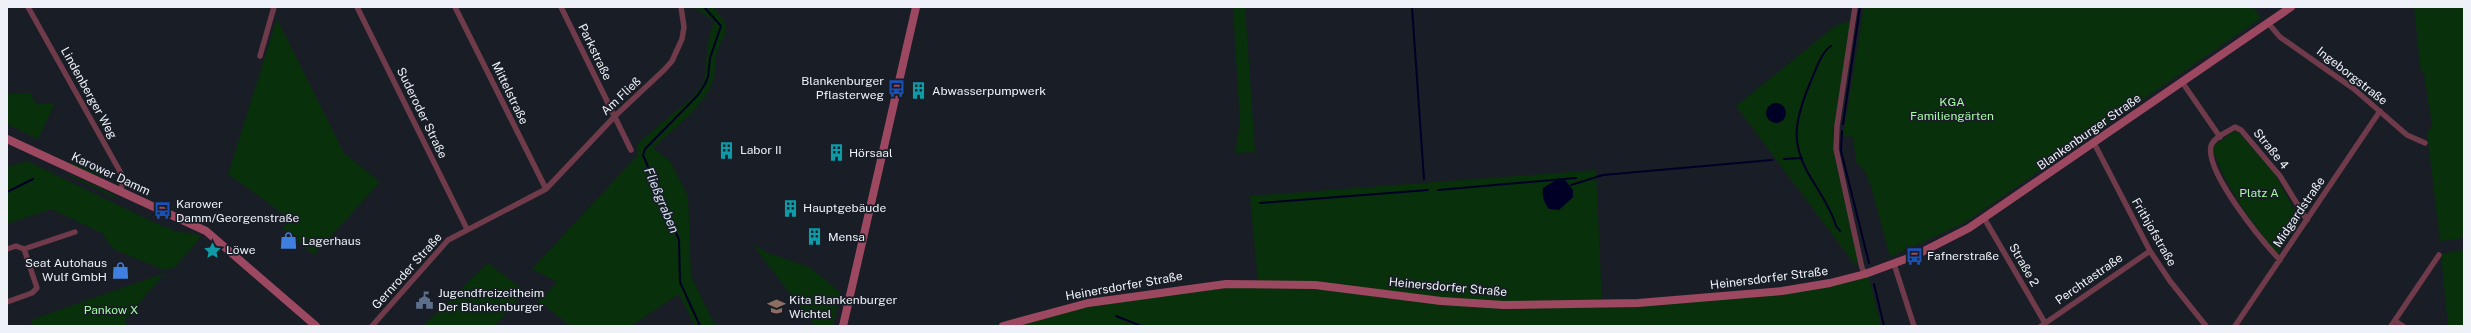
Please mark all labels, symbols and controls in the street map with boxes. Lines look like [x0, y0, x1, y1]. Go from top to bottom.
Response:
street label: Parkstraße [575, 21, 615, 83]
street label: Ingeborgstraße [2314, 44, 2390, 108]
street label: Lindenberger Weg [58, 45, 120, 141]
street label: Mittelstraße [489, 59, 531, 127]
street label: Suderoder Straße [394, 65, 450, 161]
street label: Am Fließ [598, 74, 644, 118]
place label: Blankenburger Pflasterweg [801, 74, 884, 102]
bus stop icon: Blankenburger Pflasterweg [887, 78, 907, 98]
building icon: Abwasserpumpwerk [909, 81, 929, 101]
place label: Abwasserpumpwerk [932, 84, 1046, 98]
street label: Blankenburger Straße [2035, 91, 2144, 173]
park label: KGA Familiengärten [1910, 95, 1994, 123]
street label: Straße 4 [2251, 126, 2292, 172]
building icon: Labor II [717, 140, 737, 160]
place label: Labor II [740, 143, 782, 157]
building icon: Hörsaal [826, 143, 846, 163]
place label: Hörsaal [849, 146, 893, 160]
street label: Karower Damm [69, 150, 153, 198]
water label: Fließgraben [641, 165, 682, 235]
street label: Midgardstraße [2270, 174, 2328, 250]
park label: Platz A [2239, 186, 2279, 200]
street label: Frithjofstraße [2129, 195, 2179, 269]
place label: Karower Damm/Georgenstraße [176, 197, 300, 225]
building icon: Hauptgebäude [780, 198, 800, 218]
bus stop icon: Karower Damm/Georgenstraße [153, 201, 173, 221]
place label: Hauptgebäude [803, 201, 886, 215]
building icon: Mensa [805, 227, 825, 247]
street label: Gernroder Straße [369, 230, 445, 312]
place label: Mensa [828, 230, 865, 244]
shop icon: Lagerhaus [279, 231, 299, 251]
place label: Lagerhaus [302, 234, 361, 248]
place icon: Löwe [203, 240, 223, 260]
street label: Straße 2 [2006, 241, 2042, 289]
place label: Löwe [226, 243, 256, 257]
bus stop icon: Fafnerstraße [1904, 246, 1924, 266]
place label: Fafnerstraße [1927, 249, 1999, 263]
street label: Perchtastraße [2053, 251, 2125, 307]
place label: Seat Autohaus Wulf GmbH [25, 256, 107, 284]
shop icon: Seat Autohaus Wulf GmbH [110, 260, 130, 280]
street label: Heinersdorfer Straße [1709, 264, 1829, 292]
street label: Heinersdorfer Straße [1064, 269, 1184, 303]
street label: Heinersdorfer Straße [1388, 275, 1508, 299]
place label: Jugendfreizeitheim Der Blankenburger [438, 286, 544, 314]
public building icon: Jugendfreizeitheim Der Blankenburger [415, 290, 435, 310]
place label: Kita Blankenburger Wichtel [789, 293, 897, 321]
school or university icon: Kita Blankenburger Wichtel [766, 297, 786, 317]
park label: Pankow X [84, 303, 138, 317]

